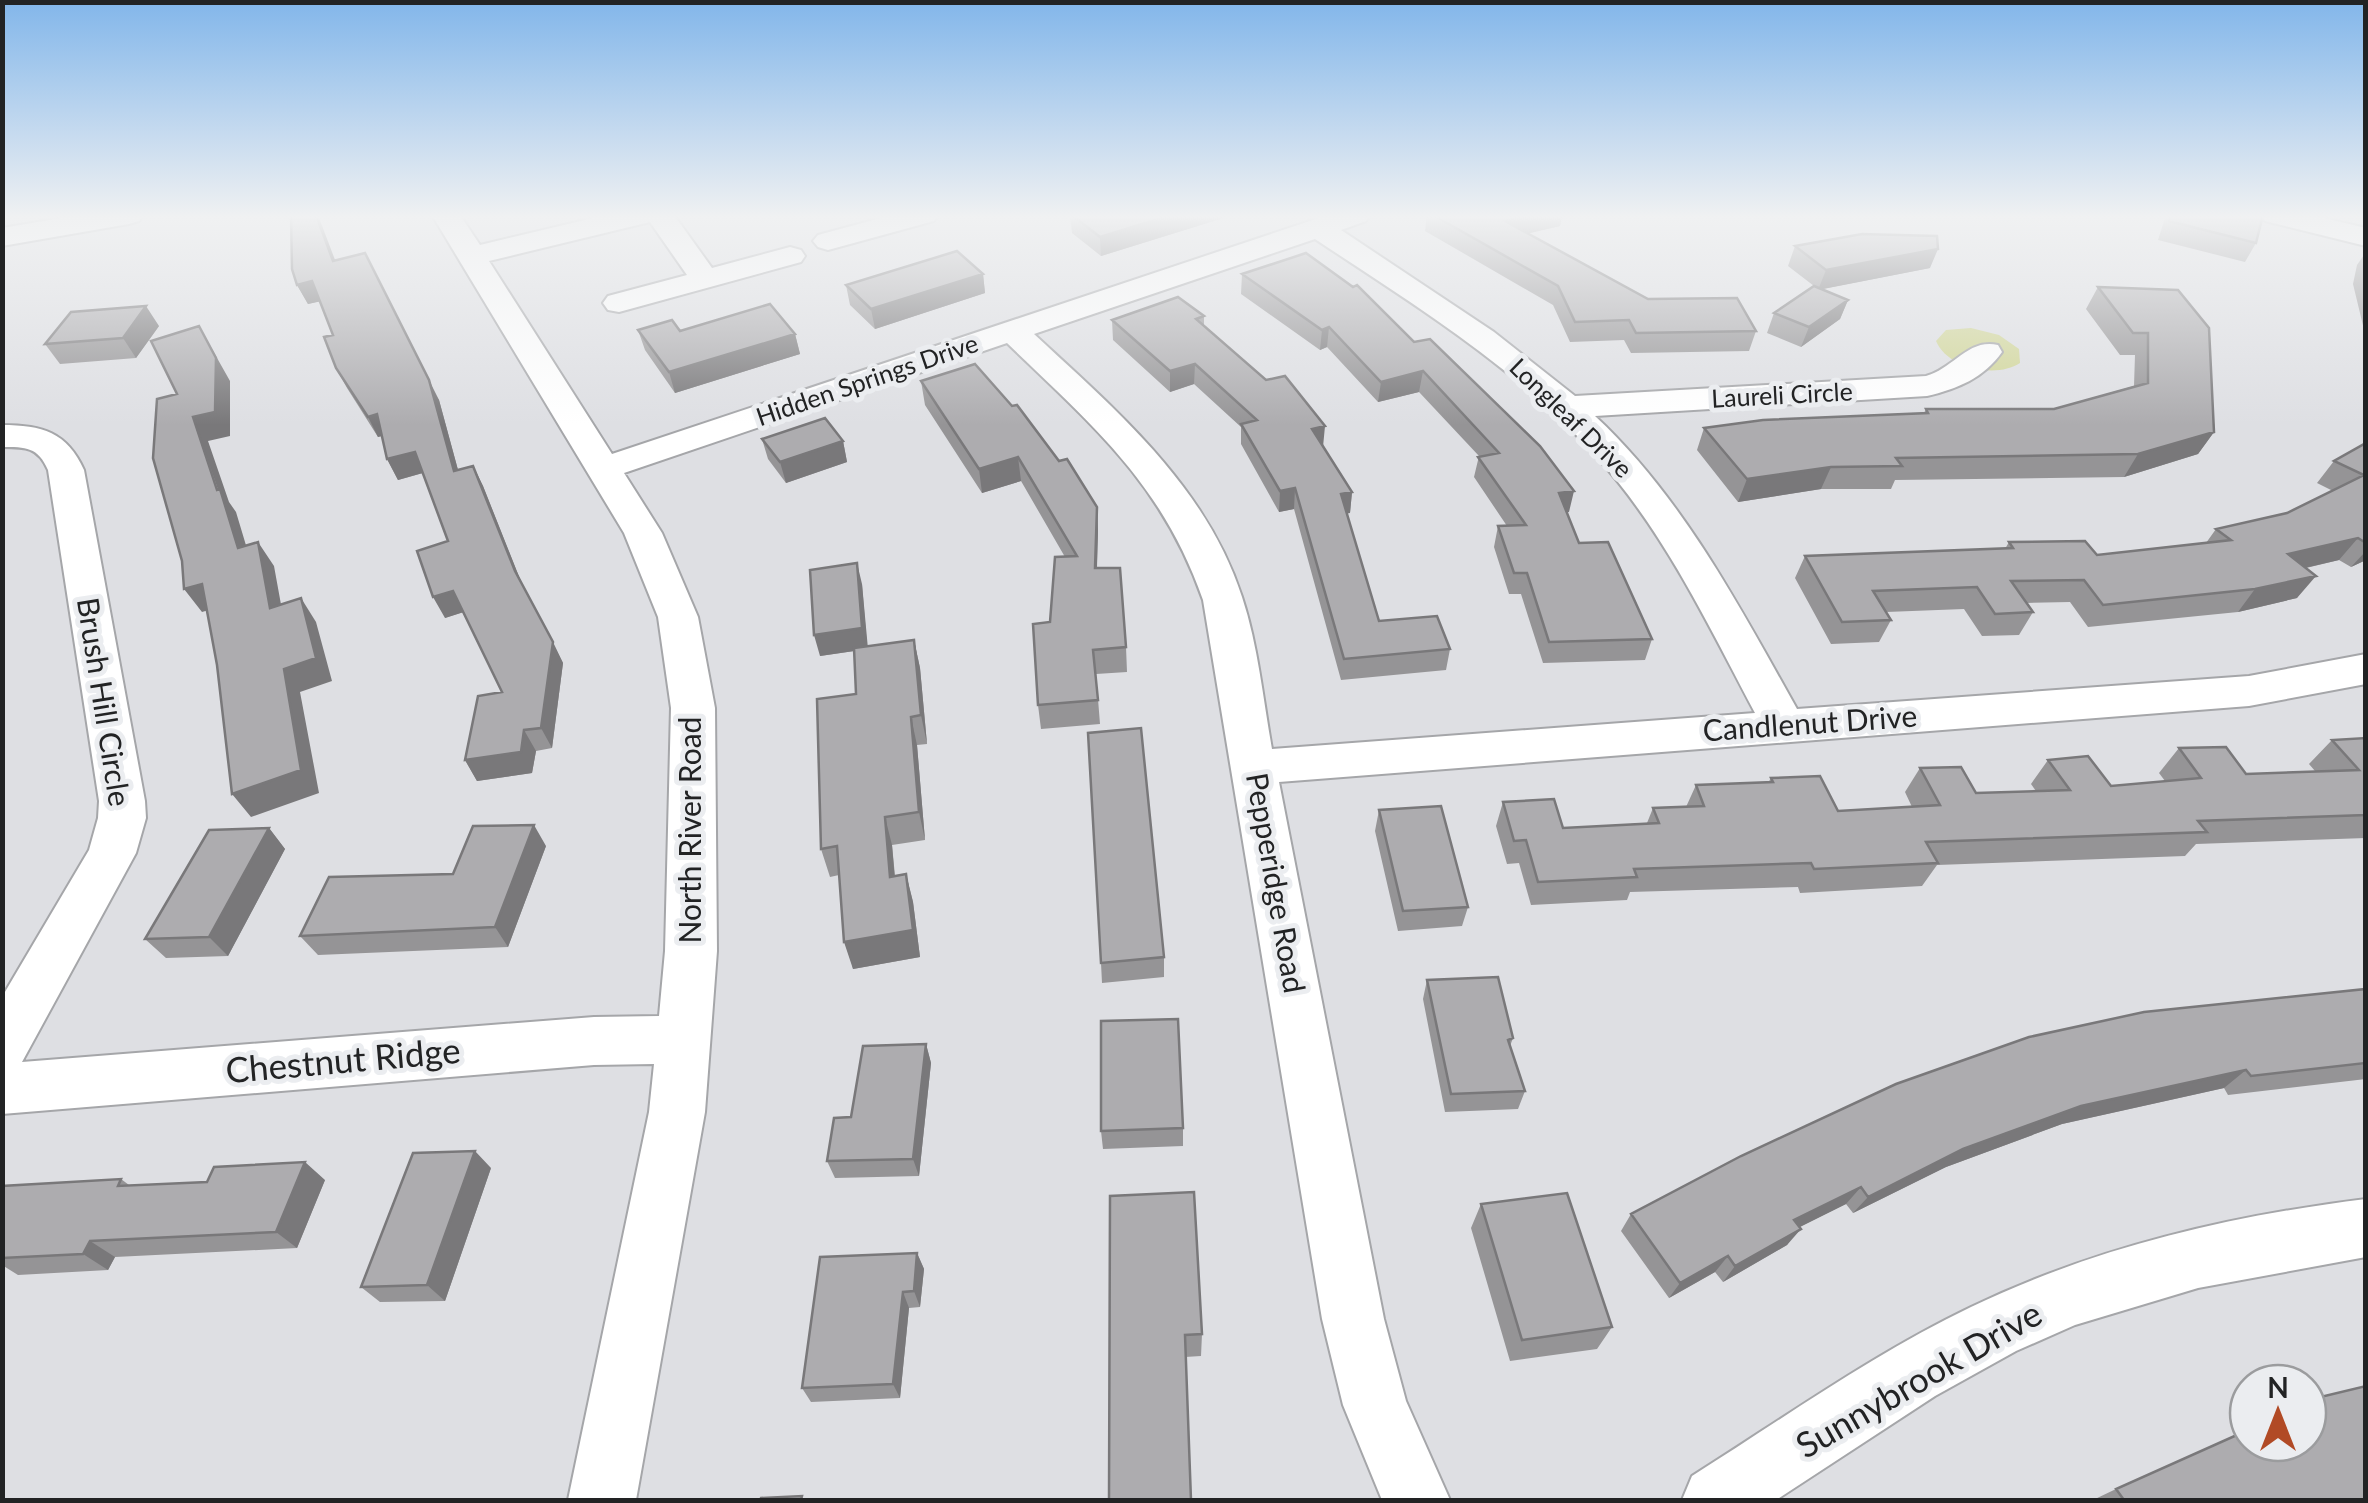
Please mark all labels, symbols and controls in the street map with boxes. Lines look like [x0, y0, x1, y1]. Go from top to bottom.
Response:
street label: Hidden Springs Drive [752, 327, 982, 431]
street label: Longleaf Drive [1504, 351, 1639, 483]
street label: Laureli Circle [1710, 375, 1853, 413]
street label: Brush Hill Circle [71, 595, 139, 809]
street label: Candlenut Drive [1701, 697, 1918, 747]
street label: North River Road [671, 717, 707, 943]
street label: Pepperidge Road [1240, 770, 1314, 996]
street label: Chestnut Ridge [224, 1028, 462, 1090]
street label: Sunnybrook Drive [1788, 1291, 2048, 1466]
north arrow [2228, 1363, 2328, 1463]
text: N [2267, 1370, 2289, 1404]

